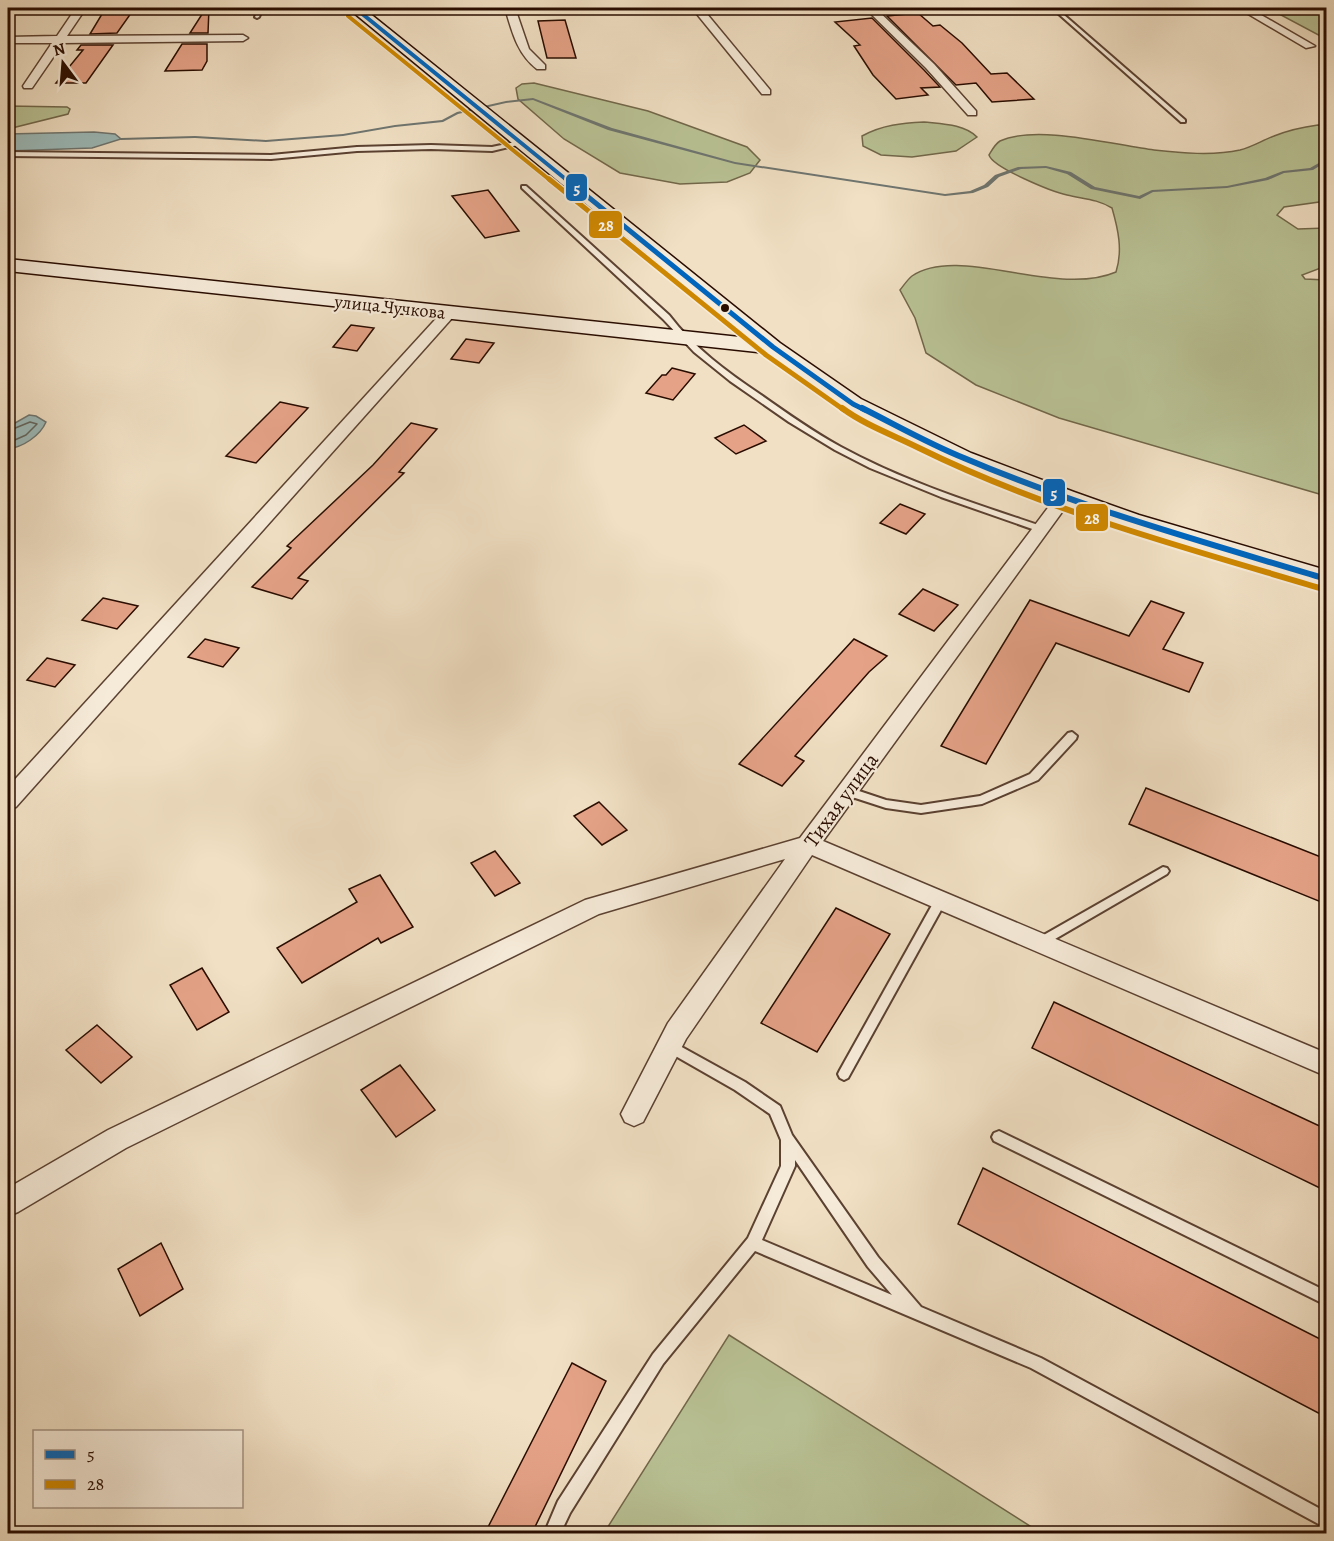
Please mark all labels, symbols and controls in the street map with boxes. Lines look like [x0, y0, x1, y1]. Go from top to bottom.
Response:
north arrow [33, 33, 93, 93]
text: N [51, 37, 68, 62]
line badge: 5 [565, 173, 588, 202]
text: 5 [574, 178, 581, 200]
line badge: 28 [588, 210, 623, 239]
text: 28 [598, 215, 614, 237]
street label: улица Чучкова [332, 289, 447, 325]
unlabelled marker [719, 302, 731, 314]
line badge: 5 [1042, 478, 1066, 507]
text: 5 [1051, 483, 1058, 505]
line badge: 28 [1075, 503, 1109, 532]
text: 28 [1084, 508, 1100, 530]
street label: Тихая улица [797, 747, 885, 853]
legend [33, 1430, 243, 1508]
text: 5 [87, 1442, 95, 1466]
text: 28 [87, 1472, 104, 1496]

